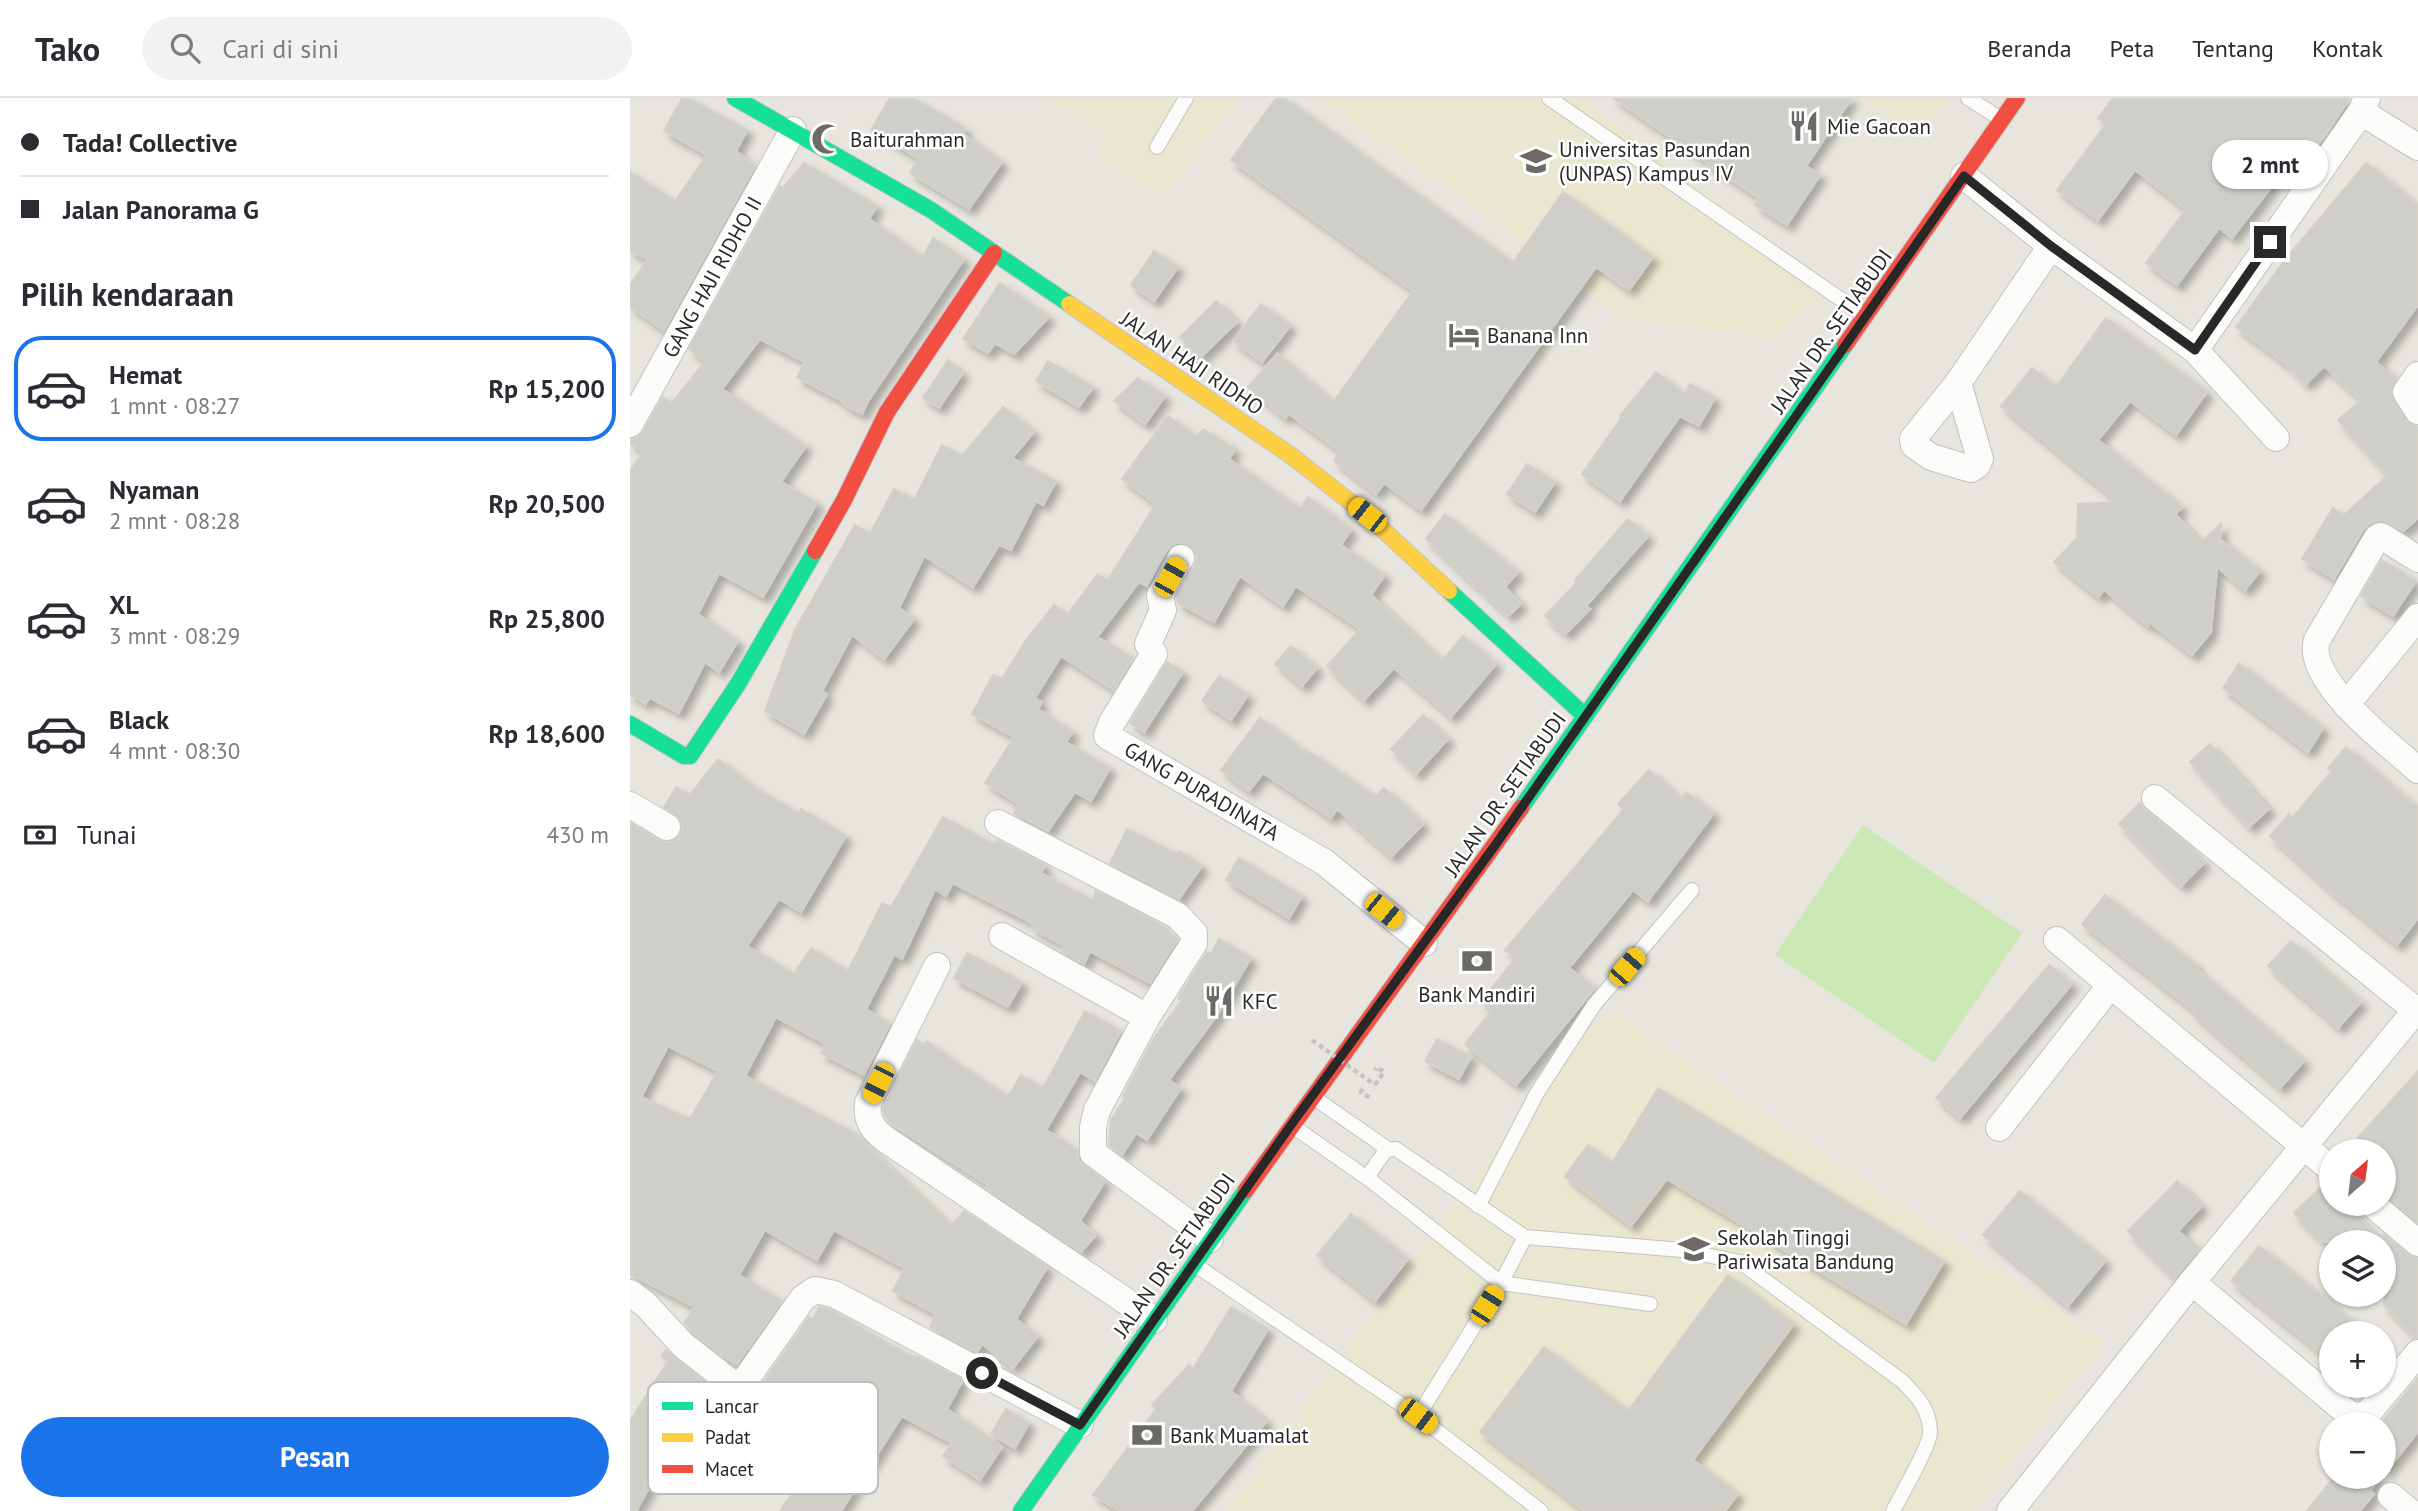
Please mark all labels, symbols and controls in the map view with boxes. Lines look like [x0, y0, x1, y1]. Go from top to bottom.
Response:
search box [142, 17, 632, 80]
text: Tako [35, 27, 100, 70]
icon: search [166, 29, 204, 67]
text: Cari di sini [222, 32, 339, 65]
text: Beranda [1987, 33, 2072, 64]
text: Peta [2110, 33, 2154, 64]
text: Tentang [2192, 33, 2274, 64]
text: Kontak [2312, 33, 2383, 64]
restaurant icon: Mie Gacoan [1787, 109, 1821, 143]
place label: Mie Gacoan [1827, 113, 1931, 140]
mosque icon: Baiturahman [810, 122, 844, 156]
text: Tada! Collective [63, 126, 237, 159]
place label: Baiturahman [850, 126, 965, 153]
place label: Universitas Pasundan (UNPAS) Kampus IV [1559, 136, 1750, 187]
callout: 2 mnt [2212, 141, 2328, 190]
school or university icon: Universitas Pasundan (UNPAS) Kampus IV [1519, 144, 1553, 178]
text: 2 mnt [2241, 150, 2299, 179]
street label: GANG HAJI RIDHO II [656, 191, 768, 363]
text: Jalan Panorama G [63, 193, 259, 226]
route end [2254, 226, 2286, 258]
street label: JALAN DR. SETIABUDI [1764, 244, 1898, 419]
text: Pilih kendaraan [21, 273, 234, 315]
street label: JALAN HAJI RIDHO [1115, 305, 1269, 421]
hotel icon: Banana Inn [1447, 318, 1481, 352]
place label: Banana Inn [1487, 322, 1588, 349]
icon: car [25, 357, 88, 420]
text: Hemat [109, 358, 182, 391]
text: Rp 15,200 [488, 372, 605, 405]
text: 1 mnt · 08:27 [109, 391, 240, 420]
icon: car [25, 472, 88, 535]
text: Nyaman [109, 473, 199, 506]
text: Rp 20,500 [488, 487, 605, 520]
car [1344, 494, 1391, 536]
text: 2 mnt · 08:28 [109, 506, 240, 535]
car [1151, 554, 1190, 600]
icon: car [25, 587, 88, 650]
text: XL [109, 588, 139, 621]
text: Rp 25,800 [488, 602, 605, 635]
text: 3 mnt · 08:29 [109, 621, 240, 650]
icon: car [25, 702, 88, 765]
text: Black [109, 703, 169, 736]
street label: JALAN DR. SETIABUDI [1438, 707, 1572, 882]
text: Rp 18,600 [488, 717, 605, 750]
text: 4 mnt · 08:30 [109, 736, 240, 765]
street label: GANG PURADINATA [1120, 736, 1285, 847]
icon: cash [21, 816, 59, 854]
text: Tunai [77, 818, 137, 851]
text: 430 m [547, 820, 609, 849]
car [1362, 890, 1407, 932]
bank icon: Bank Mandiri [1460, 944, 1494, 978]
car [1606, 944, 1649, 990]
place label: Bank Mandiri [1418, 981, 1536, 1008]
restaurant icon: KFC [1202, 984, 1236, 1018]
place label: KFC [1242, 988, 1278, 1015]
car [860, 1060, 897, 1106]
north arrow [2319, 1139, 2396, 1216]
map controls [2319, 1139, 2396, 1489]
street label: JALAN DR. SETIABUDI [1107, 1168, 1241, 1343]
place label: Sekolah Tinggi Pariwisata Bandung [1717, 1224, 1894, 1275]
button: layers [2319, 1230, 2396, 1307]
school or university icon: Sekolah Tinggi Pariwisata Bandung [1677, 1232, 1711, 1266]
car [1467, 1282, 1508, 1328]
button: + [2319, 1321, 2396, 1398]
route start [966, 1357, 998, 1389]
legend [648, 1382, 878, 1494]
text: Lancar [705, 1394, 759, 1418]
car [1395, 1395, 1442, 1437]
button: − [2319, 1412, 2396, 1489]
button: Pesan [21, 1417, 609, 1497]
bank icon: Bank Muamalat [1130, 1418, 1164, 1452]
place label: Bank Muamalat [1170, 1422, 1309, 1449]
text: Padat [705, 1425, 751, 1449]
text: Macet [705, 1457, 754, 1481]

